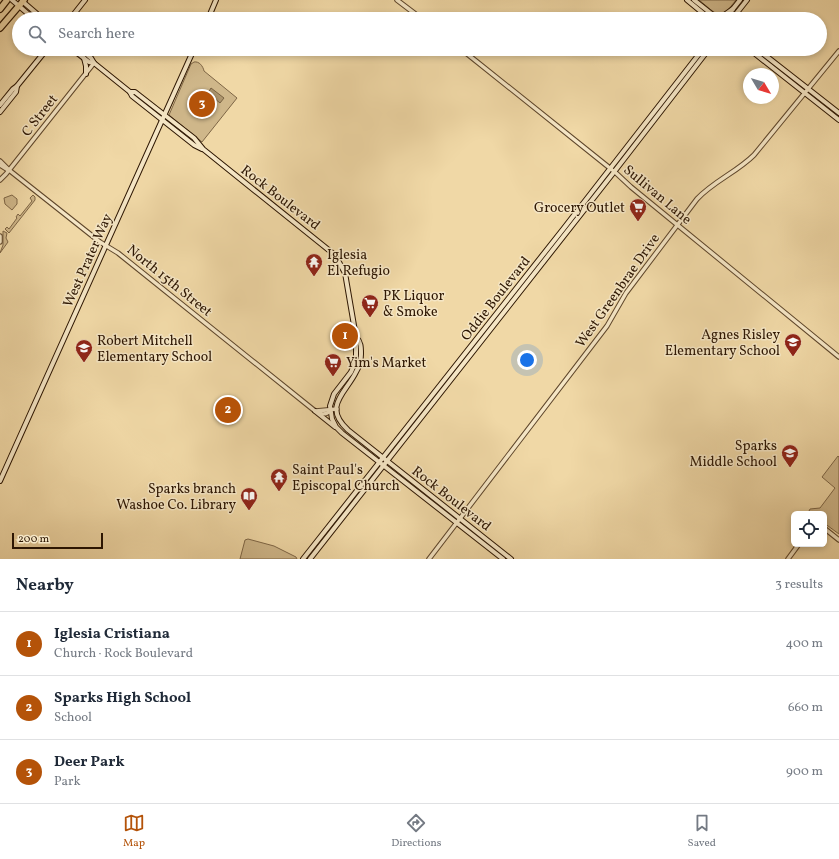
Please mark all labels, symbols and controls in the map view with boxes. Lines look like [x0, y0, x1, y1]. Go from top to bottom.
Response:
search box [12, 12, 827, 56]
icon: search [26, 23, 48, 45]
text: Search here [58, 24, 135, 45]
north arrow [743, 68, 779, 104]
pin: 3 [189, 89, 215, 119]
street label: C Street [18, 91, 63, 141]
street label: Rock Boulevard [236, 161, 324, 235]
street label: Sullivan Lane [619, 161, 695, 230]
supermarket icon: Grocery Outlet [628, 197, 648, 222]
place label: Grocery Outlet [534, 199, 625, 218]
street label: West Prater Way [59, 210, 118, 311]
street label: West Greenbrae Drive [572, 230, 665, 352]
street label: North 15th Street [122, 241, 216, 322]
place label: Iglesia El Refugio [327, 246, 390, 281]
temple icon: Iglesia El Refugio [304, 252, 324, 277]
street label: Oddie Boulevard [457, 253, 535, 345]
place label: PK Liquor & Smoke [383, 287, 444, 322]
supermarket icon: PK Liquor & Smoke [360, 293, 380, 318]
pin: 1 [332, 321, 358, 351]
place label: Agnes Risley Elementary School [665, 326, 780, 361]
place label: Robert Mitchell Elementary School [97, 332, 212, 367]
school or university icon: Agnes Risley Elementary School [783, 332, 803, 357]
school or university icon: Robert Mitchell Elementary School [74, 338, 94, 363]
your location [517, 350, 537, 370]
supermarket icon: Yim's Market [323, 352, 343, 377]
place label: Yim's Market [346, 354, 426, 373]
pin: 2 [215, 395, 241, 425]
place label: Sparks Middle School [689, 437, 777, 472]
school or university icon: Sparks Middle School [780, 443, 800, 468]
place label: Saint Paul's Episcopal Church [292, 461, 400, 496]
street label: Rock Boulevard [407, 462, 495, 536]
temple icon: Saint Paul's Episcopal Church [269, 467, 289, 492]
place label: Sparks branch Washoe Co. Library [116, 480, 236, 515]
library icon: Sparks branch Washoe Co. Library [239, 486, 259, 511]
map controls [791, 511, 827, 547]
button: locate [791, 511, 827, 547]
scale bar [12, 531, 103, 550]
text: 200 m [18, 532, 49, 547]
text: Nearby [16, 574, 74, 597]
text: 3 results [775, 576, 823, 594]
text: Iglesia Cristiana [54, 624, 170, 645]
text: 1 [26, 635, 32, 653]
text: 400 m [786, 635, 823, 653]
text: Church · Rock Boulevard [54, 645, 193, 663]
text: Sparks High School [54, 688, 191, 709]
text: 2 [26, 699, 32, 717]
text: 660 m [788, 699, 823, 717]
text: School [54, 709, 92, 727]
text: Deer Park [54, 752, 124, 773]
text: 3 [26, 763, 32, 781]
text: 900 m [786, 763, 823, 781]
text: Park [54, 773, 81, 791]
tab: Map [123, 812, 145, 851]
tab: Directions [391, 812, 442, 851]
tab: Saved [688, 812, 716, 851]

